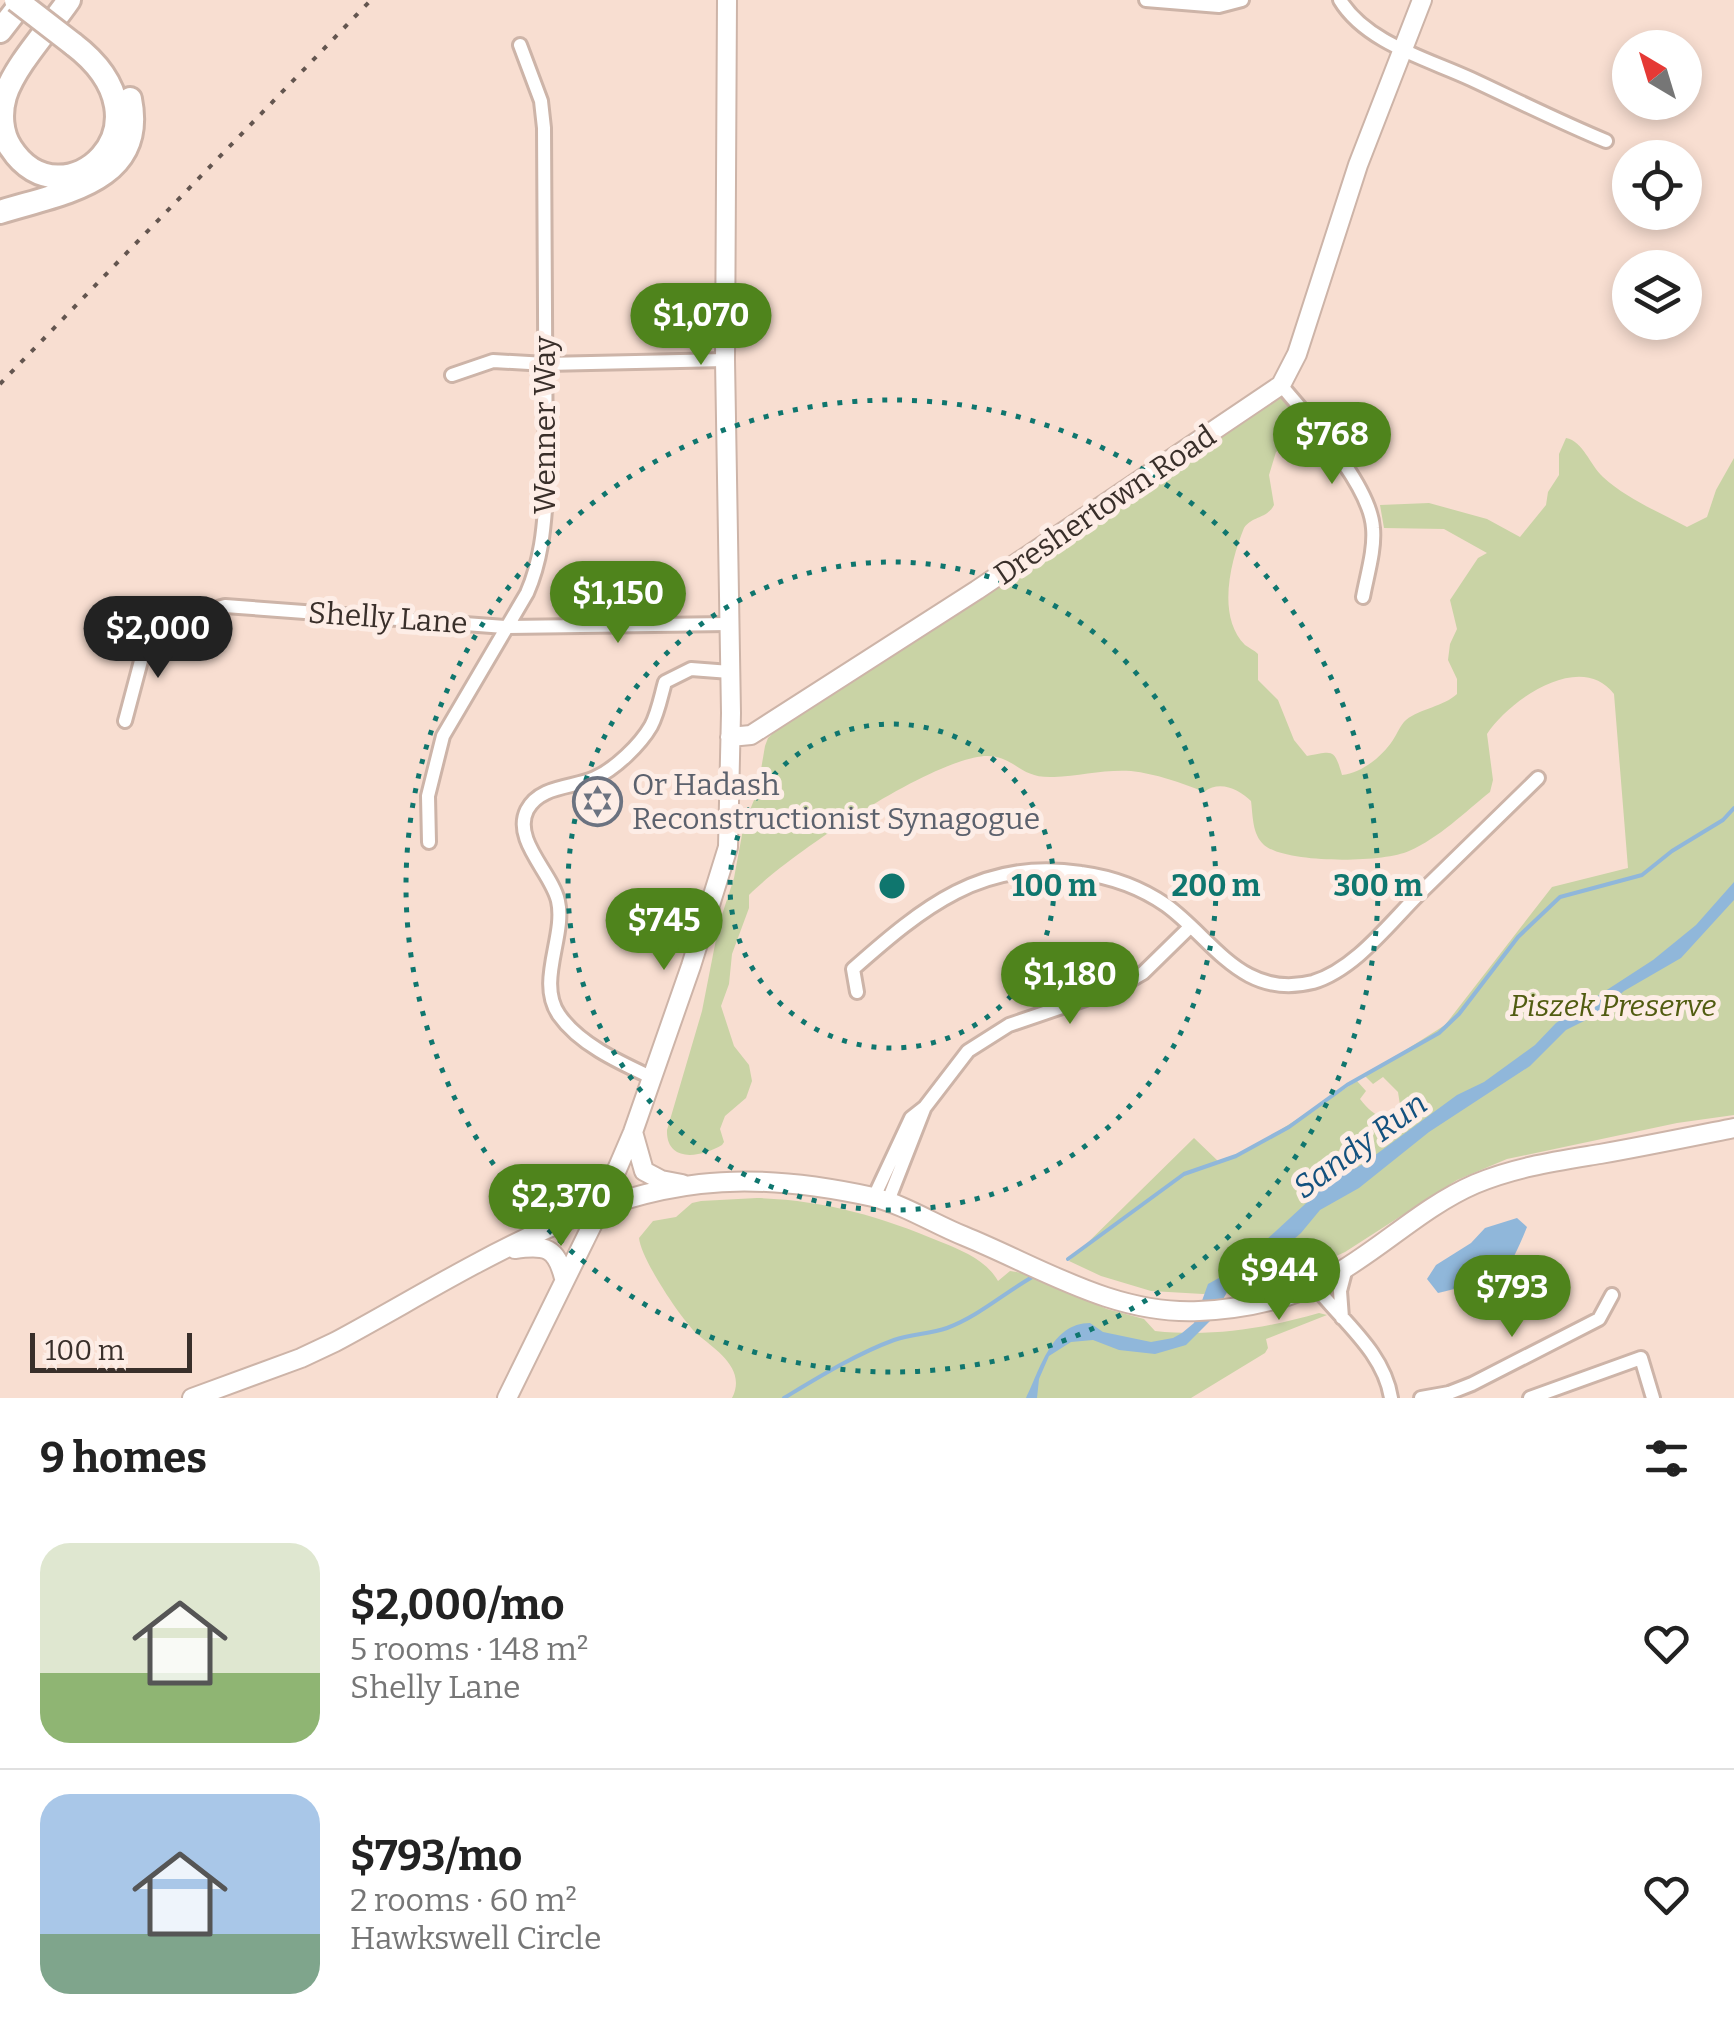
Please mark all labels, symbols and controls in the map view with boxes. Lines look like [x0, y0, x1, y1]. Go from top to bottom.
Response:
north arrow [1612, 30, 1702, 120]
map controls [1612, 30, 1702, 340]
button: locate [1612, 140, 1702, 230]
button: layers [1612, 250, 1702, 340]
pin: $1,070 [620, 283, 782, 368]
text: $1,070 [652, 296, 750, 334]
street label: Wenner Way [527, 336, 563, 514]
pin: $768 [1273, 402, 1391, 487]
text: $768 [1295, 415, 1369, 453]
street label: Dreshertown Road [988, 418, 1223, 592]
pin: $1,150 [537, 561, 699, 646]
text: $1,150 [572, 574, 664, 612]
street label: Shelly Lane [307, 594, 469, 642]
pin: $2,000 [77, 596, 239, 681]
text: $2,000 [106, 609, 210, 647]
place label: Or Hadash Reconstructionist Synagogue [632, 767, 1040, 837]
synagogue icon: Or Hadash Reconstructionist Synagogue [571, 776, 623, 828]
centre of rings [874, 868, 910, 904]
text: 100 m [1011, 868, 1097, 904]
text: 200 m [1171, 868, 1261, 904]
text: 300 m [1333, 868, 1423, 904]
pin: $745 [605, 888, 723, 973]
text: $745 [628, 901, 700, 939]
pin: $1,180 [989, 942, 1151, 1027]
text: $1,180 [1023, 955, 1117, 993]
park label: Piszek Preserve [1510, 988, 1716, 1024]
water label: Sandy Run [1286, 1084, 1434, 1206]
pin: $2,370 [480, 1164, 642, 1249]
text: $2,370 [511, 1177, 611, 1215]
pin: $944 [1220, 1238, 1338, 1323]
text: $944 [1240, 1251, 1318, 1289]
pin: $793 [1453, 1255, 1571, 1340]
text: $793 [1476, 1268, 1548, 1306]
scale bar [30, 1328, 192, 1372]
text: 100 m [45, 1334, 125, 1367]
icon: filters [1639, 1431, 1694, 1486]
text: 9 homes [40, 1433, 207, 1483]
text: $2,000/mo [350, 1580, 565, 1630]
icon: home [120, 1583, 240, 1703]
icon: heart [1639, 1616, 1694, 1671]
text: 5 rooms · 148 m² [350, 1630, 588, 1668]
text: Shelly Lane [350, 1668, 520, 1706]
text: $793/mo [350, 1831, 522, 1881]
icon: home [120, 1834, 240, 1954]
icon: heart [1639, 1867, 1694, 1922]
text: 2 rooms · 60 m² [350, 1881, 577, 1919]
text: Hawkswell Circle [350, 1919, 601, 1957]

